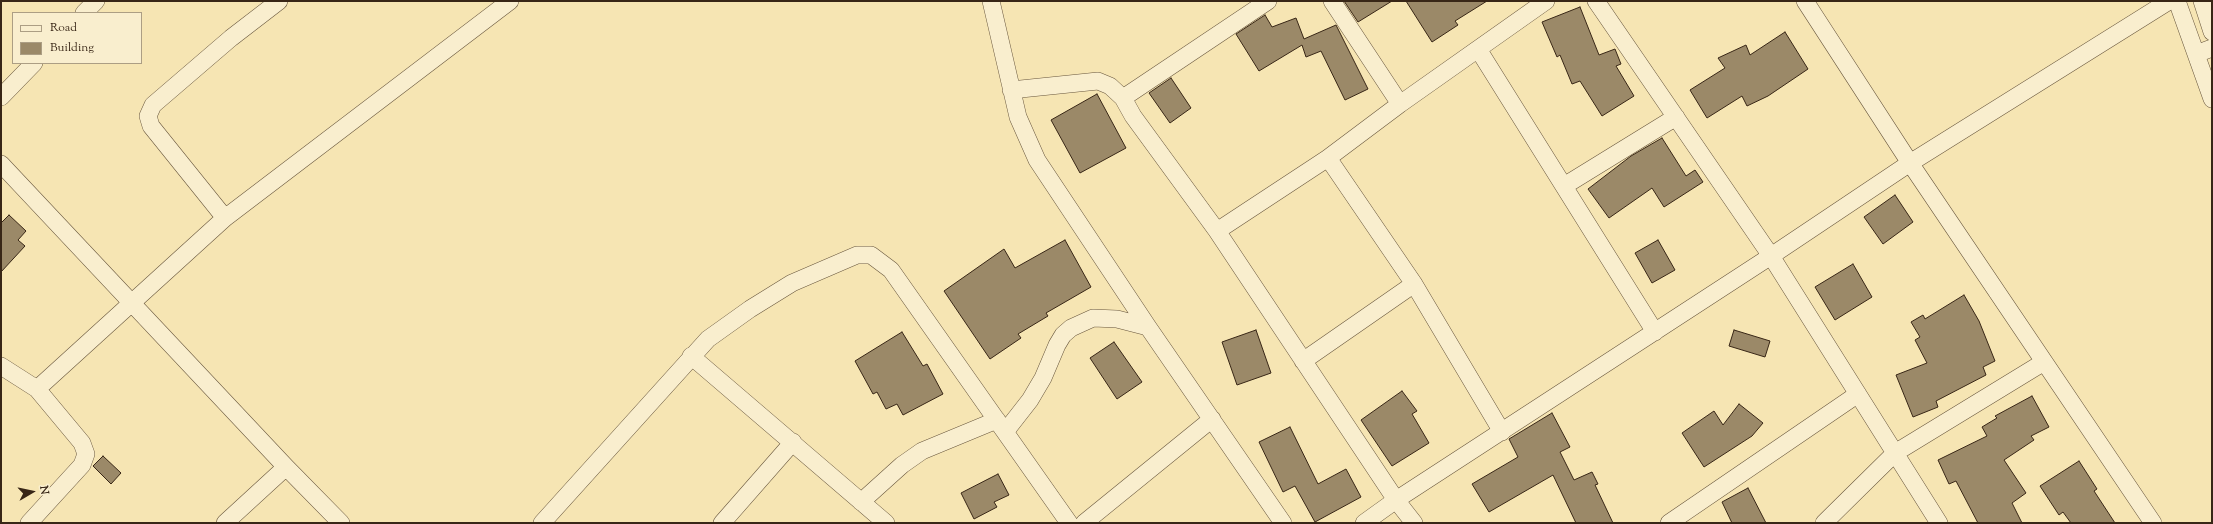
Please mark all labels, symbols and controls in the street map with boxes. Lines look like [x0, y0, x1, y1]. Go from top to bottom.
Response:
legend [12, 12, 142, 64]
text: Road [50, 19, 77, 37]
text: Building [50, 39, 94, 57]
north arrow [12, 472, 52, 512]
text: N [35, 485, 52, 496]

